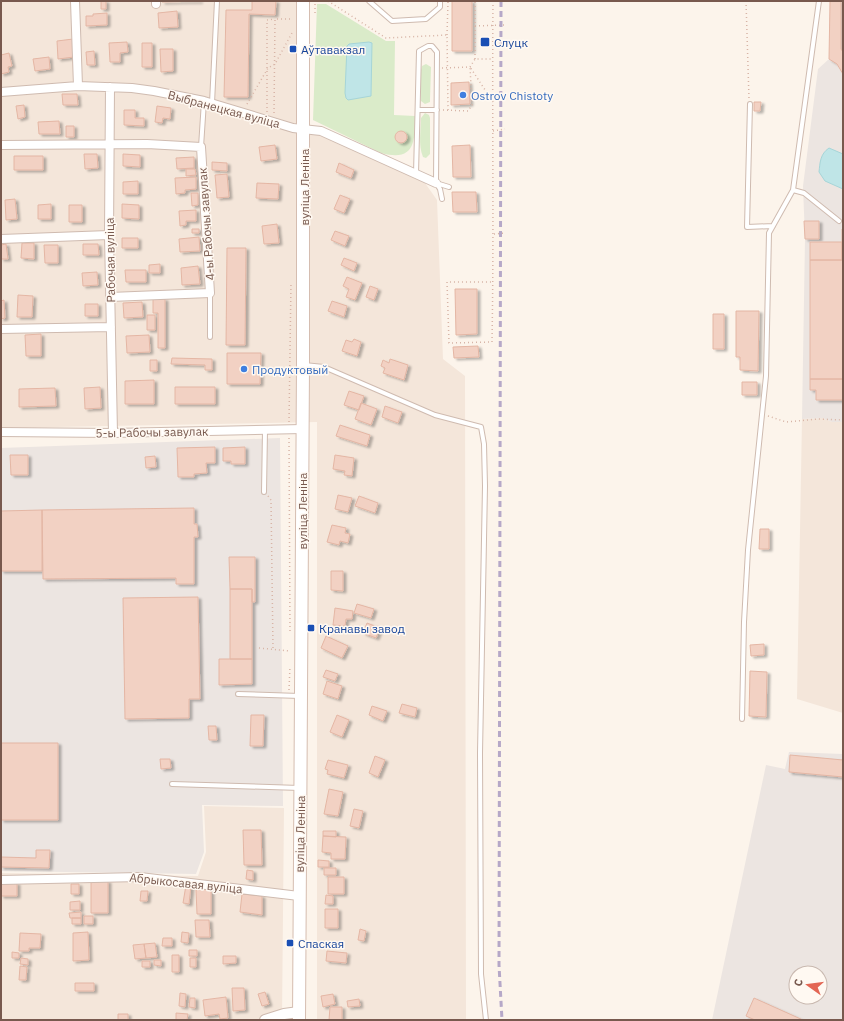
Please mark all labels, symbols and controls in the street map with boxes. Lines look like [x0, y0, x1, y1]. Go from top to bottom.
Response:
place label: Слуцк [494, 35, 528, 50]
marker: Слуцк [479, 36, 491, 48]
place label: Аўтавакзал [301, 42, 365, 57]
marker: Аўтавакзал [288, 44, 298, 54]
street label: Выбранецкая вуліца [166, 87, 282, 131]
place label: Ostrov Chistoty [471, 88, 553, 103]
marker: Ostrov Chistoty [458, 90, 468, 100]
street label: вуліца Леніна [297, 148, 312, 225]
street label: 4-ы Рабочы завулак [195, 167, 217, 281]
street label: Рабочая вуліца [102, 217, 118, 303]
place label: Продуктовый [252, 362, 328, 377]
marker: Продуктовый [239, 364, 249, 374]
street label: 5-ы Рабочы завулак [95, 424, 209, 440]
street label: вуліца Леніна [295, 472, 310, 549]
place label: Кранавы завод [319, 621, 405, 636]
marker: Кранавы завод [306, 623, 316, 633]
street label: вуліца Леніна [292, 795, 308, 873]
street label: Абрыкосавая вуліца [129, 870, 244, 896]
place label: Спаская [298, 936, 344, 951]
marker: Спаская [285, 938, 295, 948]
north arrow [788, 965, 828, 1005]
text: С [791, 977, 806, 988]

